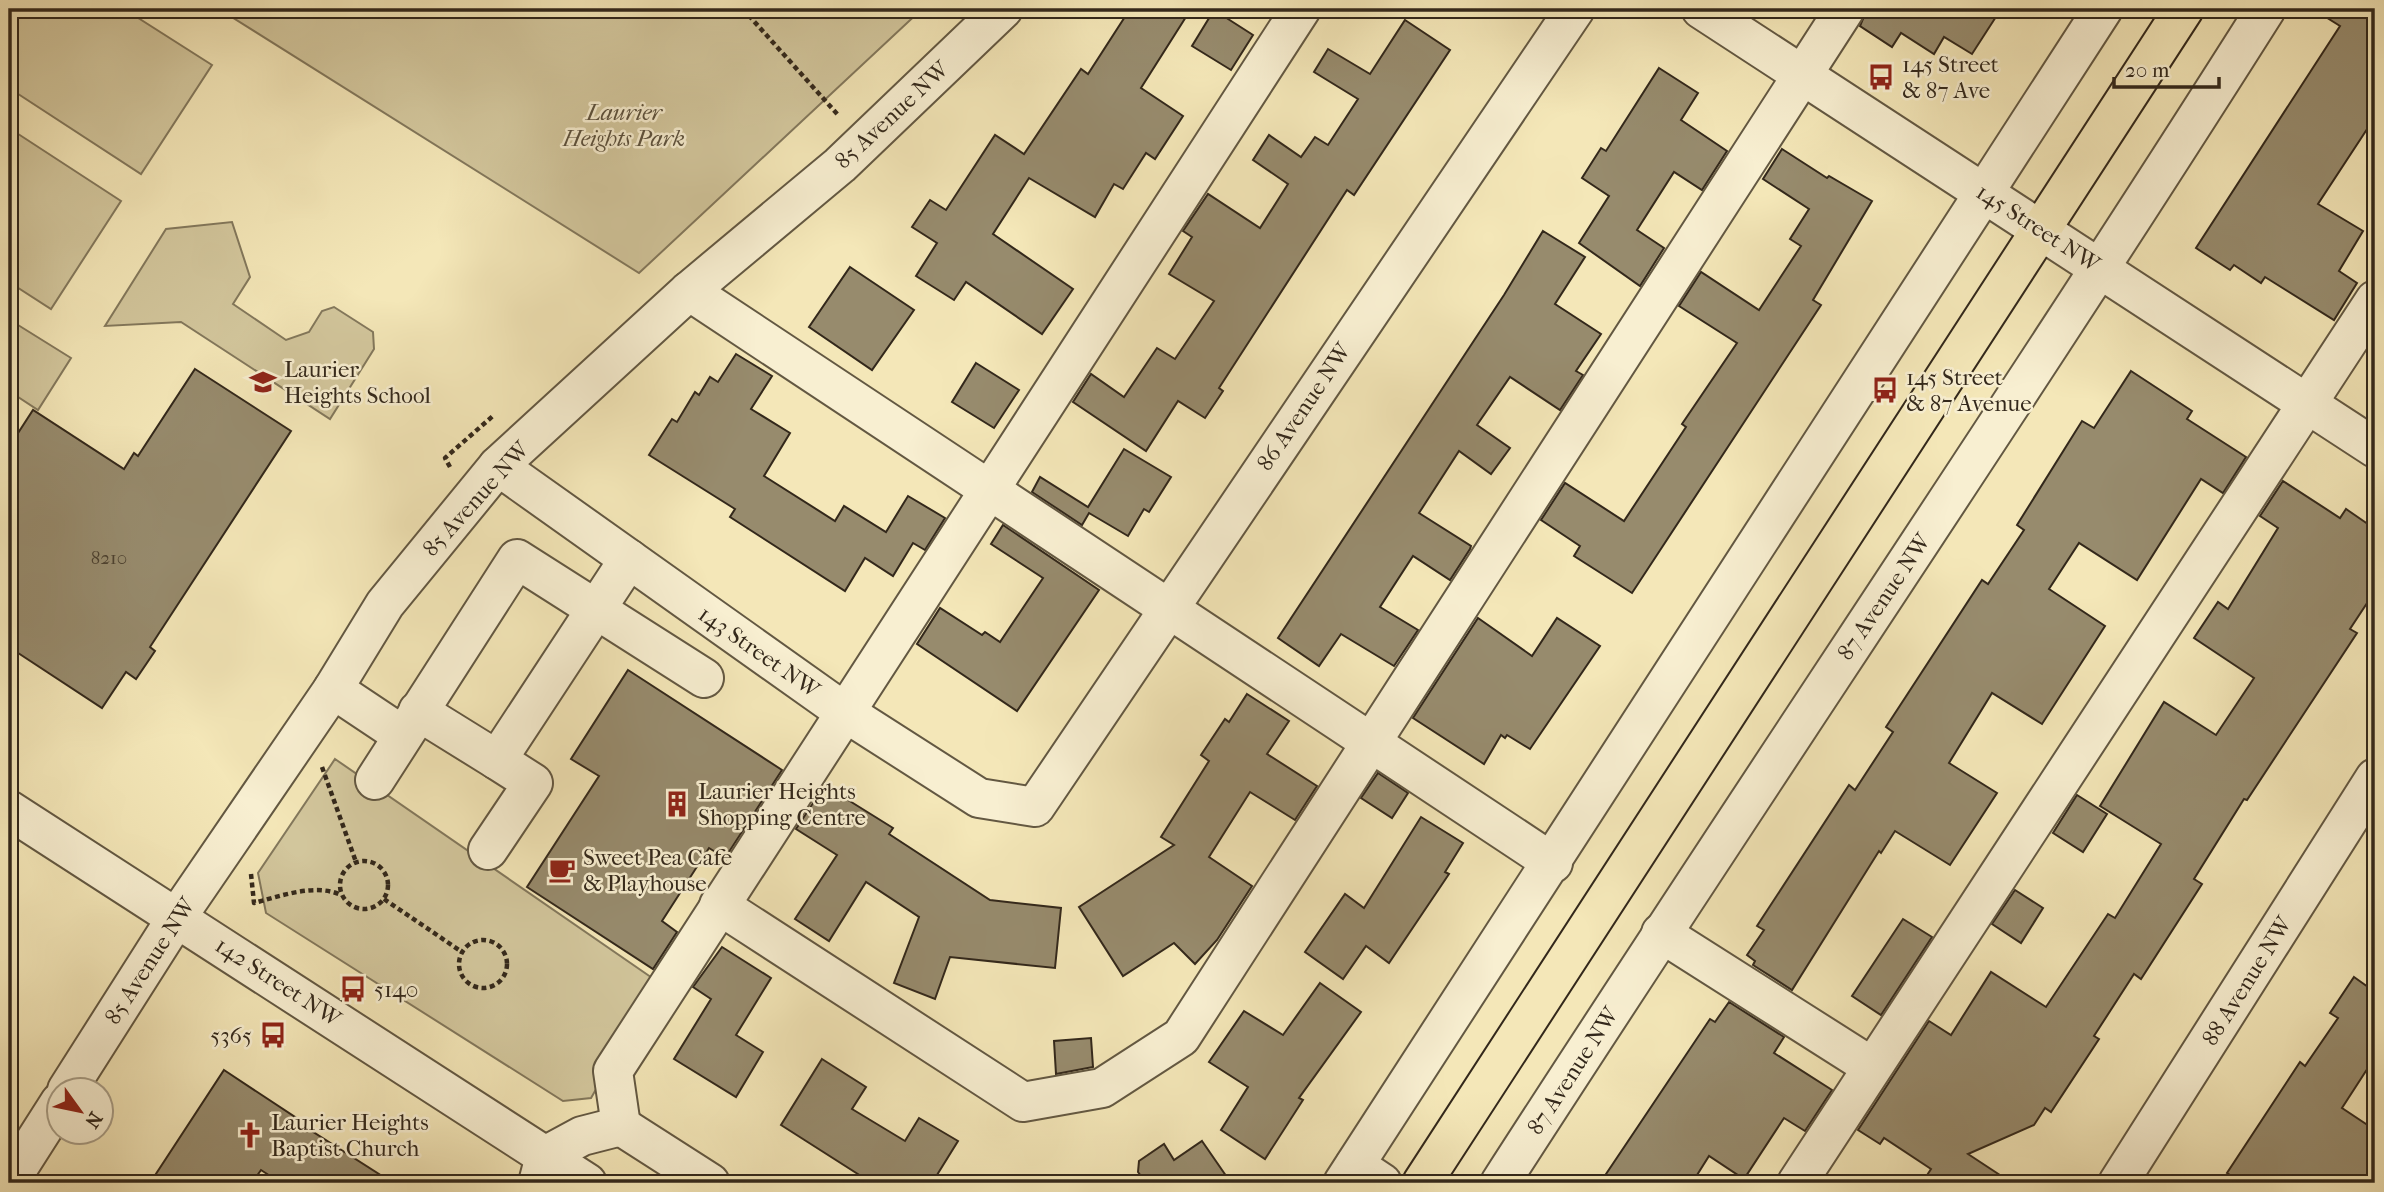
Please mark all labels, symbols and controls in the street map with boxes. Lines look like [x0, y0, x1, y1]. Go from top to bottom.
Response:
scale bar [2114, 46, 2220, 90]
place label: 145 Street & 87 Ave [1902, 51, 1999, 104]
street label: 85 Avenue NW [830, 54, 955, 175]
text: 20 m [2125, 58, 2170, 82]
bus stop icon: 145 Street & 87 Ave [1866, 62, 1896, 92]
park label: Laurier Heights Park [562, 99, 685, 152]
street label: 145 Street NW [1971, 178, 2106, 279]
street label: 86 Avenue NW [1251, 337, 1357, 476]
place label: Laurier Heights School [284, 356, 432, 409]
place label: 145 Street & 87 Avenue [1906, 364, 2032, 417]
school or university icon: Laurier Heights School [248, 367, 278, 397]
bus stop icon: 145 Street & 87 Avenue [1870, 375, 1900, 405]
street label: 85 Avenue NW [417, 435, 536, 562]
street label: 87 Avenue NW [1832, 527, 1937, 665]
house number: 8210 [91, 547, 127, 569]
street label: 143 Street NW [693, 600, 826, 705]
place label: Laurier Heights Shopping Centre [698, 778, 866, 831]
building icon: Laurier Heights Shopping Centre [662, 789, 692, 819]
place label: Sweet Pea Cafe & Playhouse [583, 844, 732, 897]
cafe icon: Sweet Pea Cafe & Playhouse [547, 855, 577, 885]
street label: 85 Avenue NW [99, 891, 202, 1029]
street label: 88 Avenue NW [2197, 910, 2298, 1051]
street label: 142 Street NW [210, 931, 347, 1033]
bus stop icon: 5140 [338, 974, 368, 1004]
place label: 5140 [374, 976, 418, 1003]
street label: 87 Avenue NW [1522, 1001, 1625, 1140]
bus stop icon: 5365 [258, 1020, 288, 1050]
place label: 5365 [210, 1022, 252, 1049]
north arrow [46, 1076, 116, 1146]
text: N [80, 1108, 107, 1132]
place label: Laurier Heights Baptist Church [271, 1109, 429, 1162]
church icon: Laurier Heights Baptist Church [235, 1120, 265, 1150]

